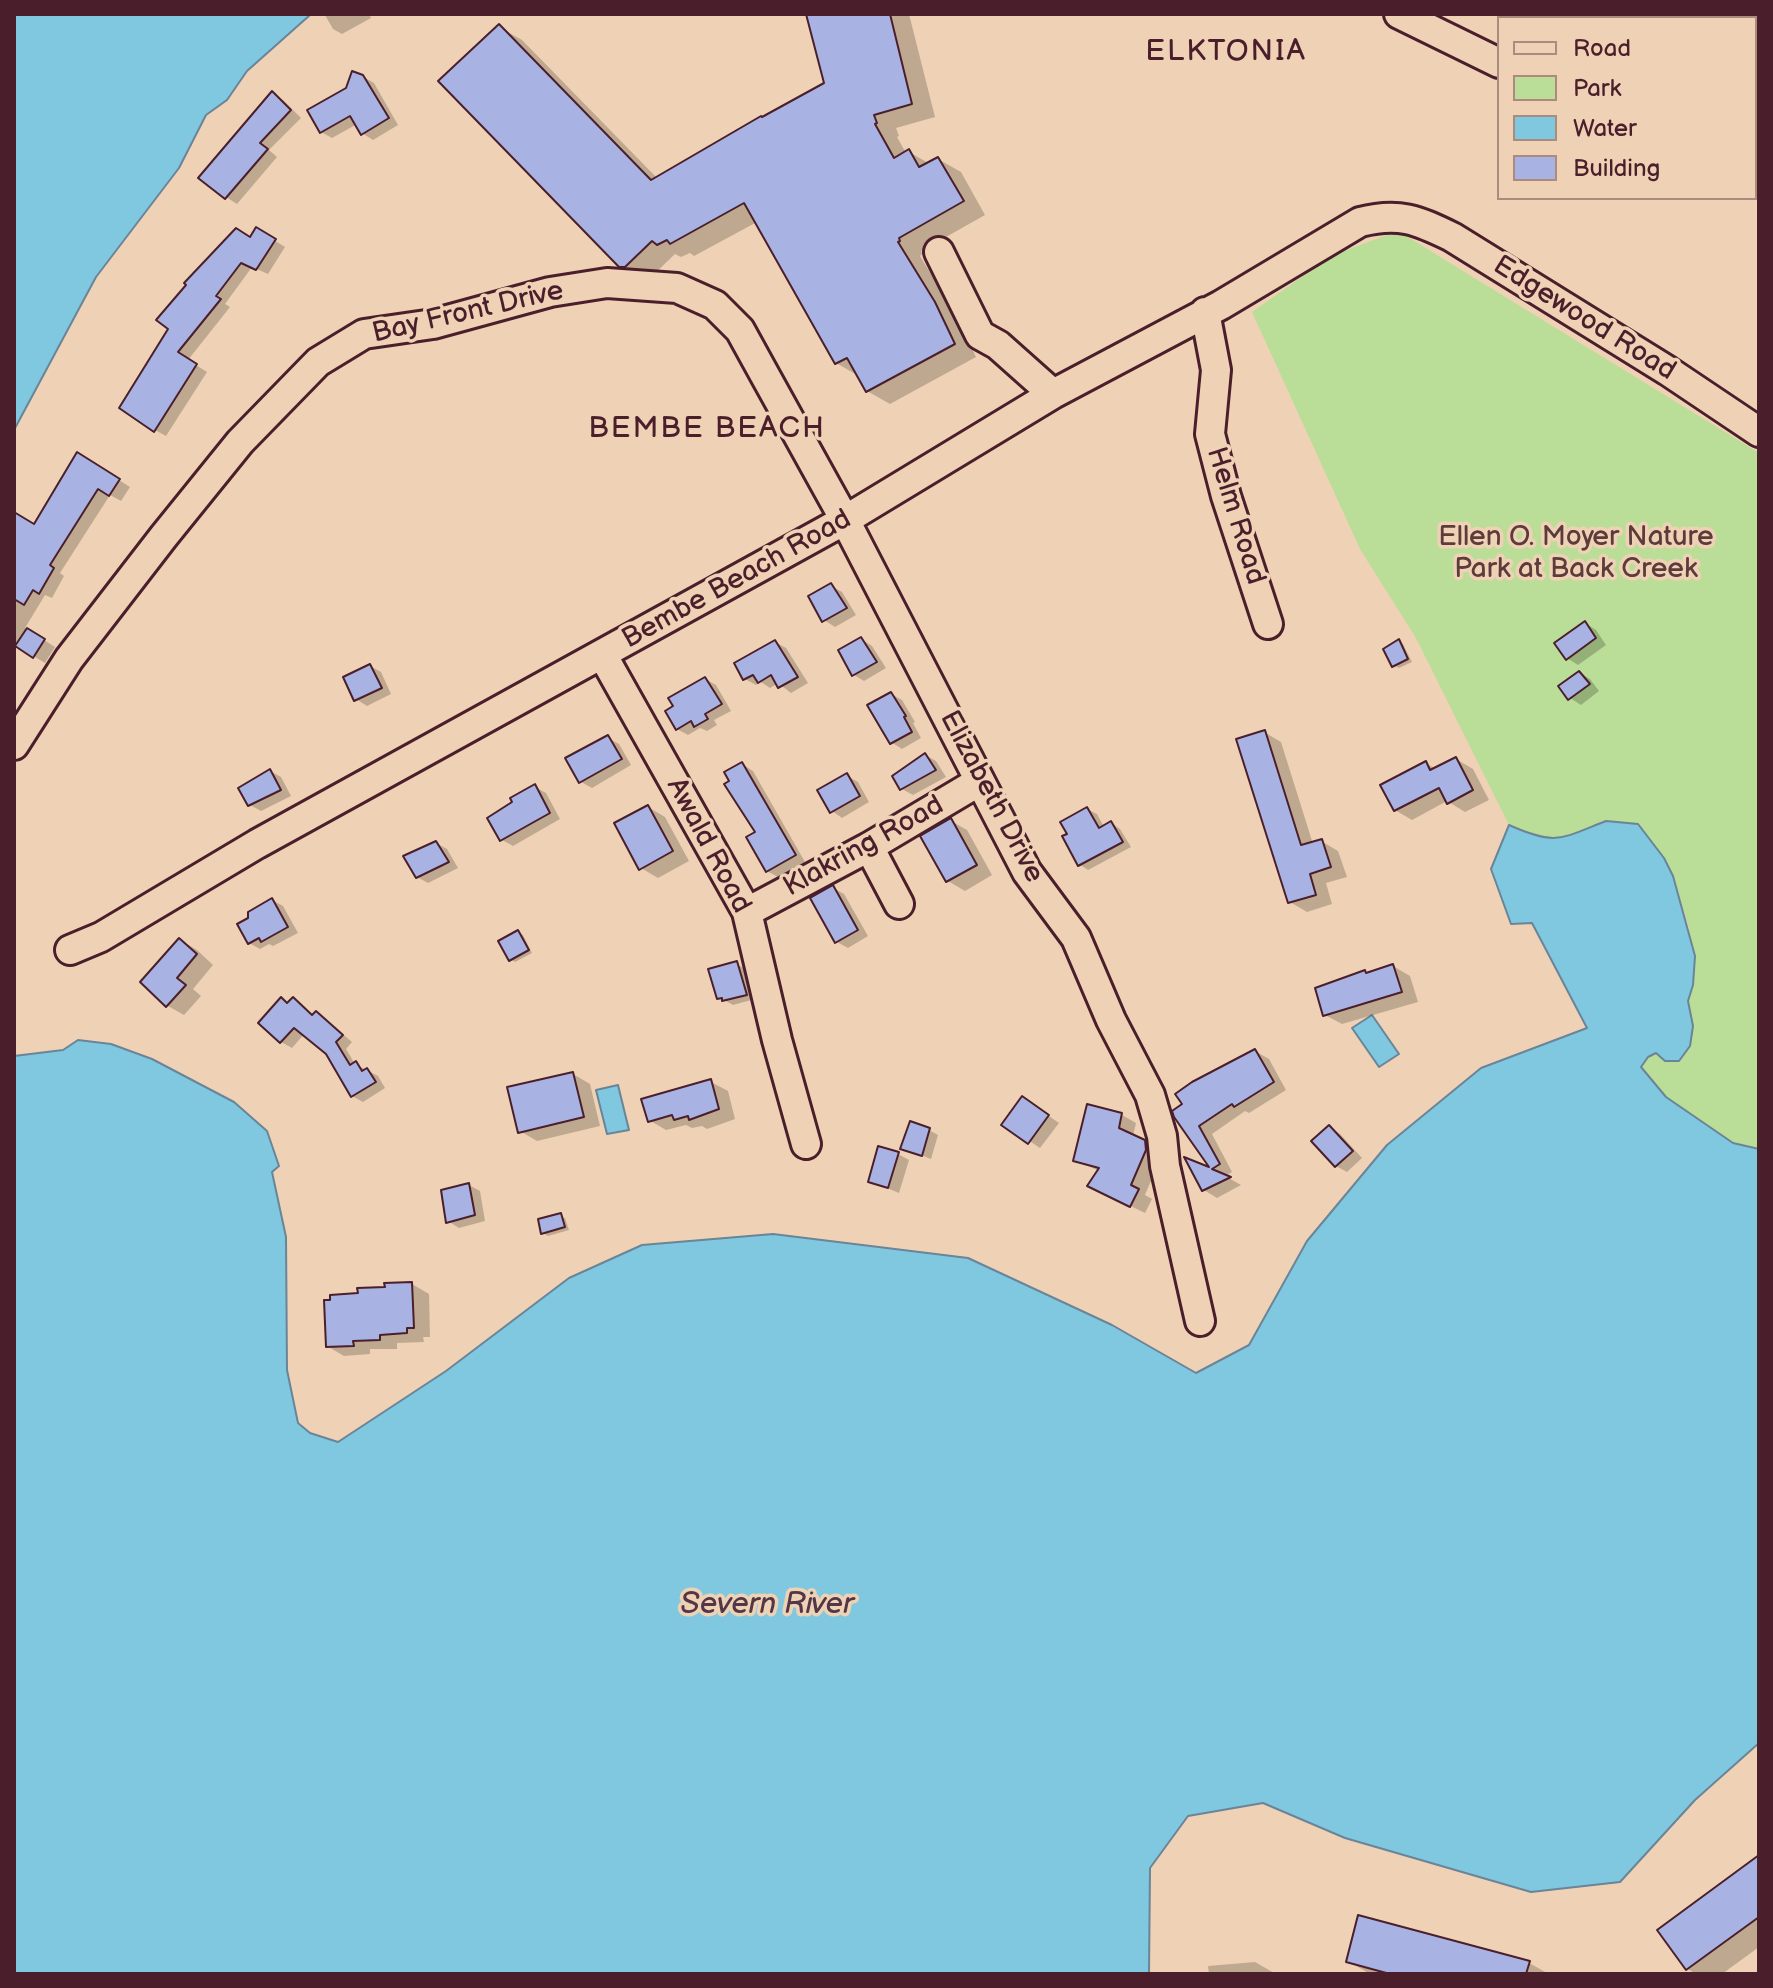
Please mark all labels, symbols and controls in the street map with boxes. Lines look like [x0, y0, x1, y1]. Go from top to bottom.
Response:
legend [1497, 16, 1757, 200]
district label: ELKTONIA [1145, 34, 1307, 70]
text: Road [1573, 34, 1631, 63]
text: Park [1573, 74, 1621, 103]
text: Water [1573, 114, 1637, 143]
text: Building [1573, 154, 1660, 183]
street label: Edgewood Road [1486, 249, 1682, 389]
street label: Bay Front Drive [369, 275, 567, 351]
district label: BEMBE BEACH [588, 411, 826, 447]
street label: Helm Road [1198, 443, 1272, 589]
street label: Bembe Beach Road [617, 503, 857, 657]
park label: Ellen O. Moyer Nature Park at Back Creek [1438, 521, 1714, 587]
street label: Elizabeth Drive [932, 705, 1050, 889]
street label: Awald Road [658, 773, 758, 919]
street label: Klakring Road [778, 789, 950, 905]
water label: Severn River [680, 1587, 854, 1623]

